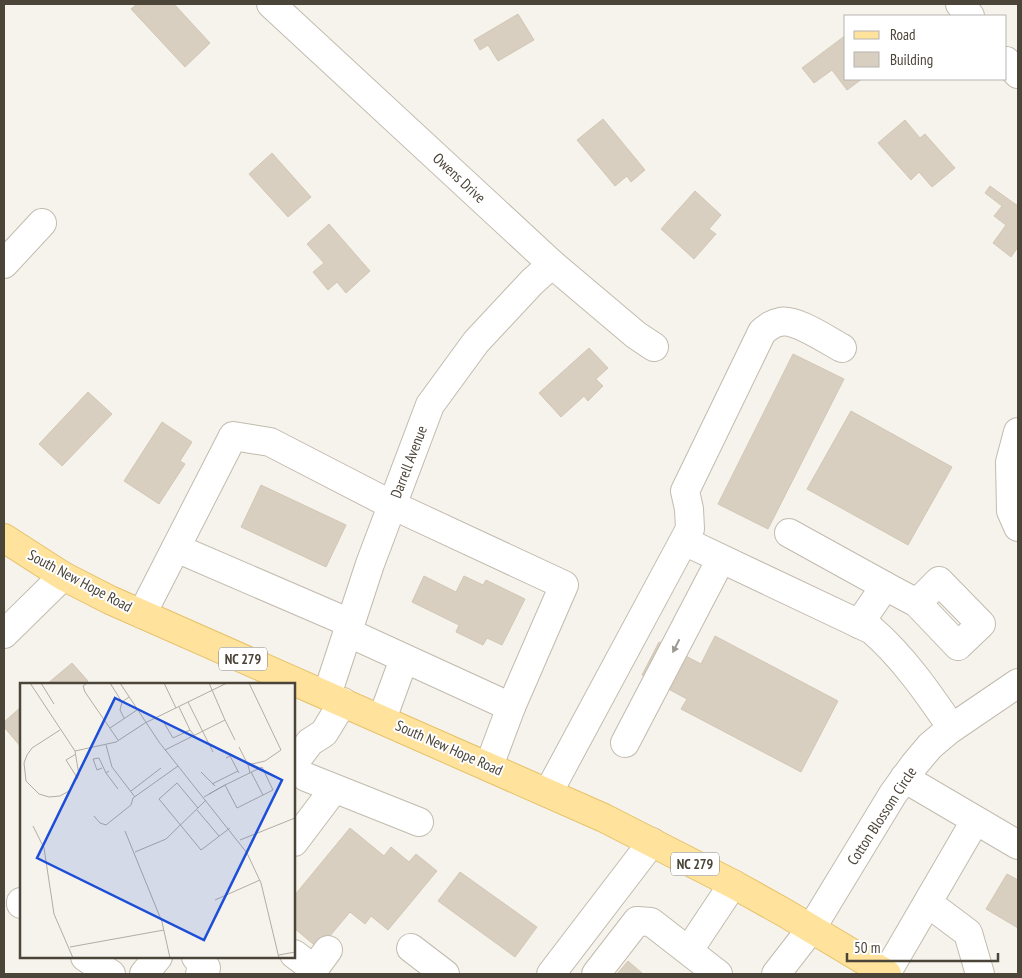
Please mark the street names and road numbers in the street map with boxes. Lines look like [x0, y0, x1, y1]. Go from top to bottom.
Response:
street label: Owens Drive [429, 148, 490, 207]
street label: Darrell Avenue [386, 423, 431, 501]
street label: South New Hope Road [25, 545, 136, 616]
road number: NC 279 [219, 648, 267, 671]
street label: South New Hope Road [393, 715, 506, 780]
street label: Cotton Blossom Circle [843, 763, 920, 868]
road number: NC 279 [671, 852, 719, 876]

